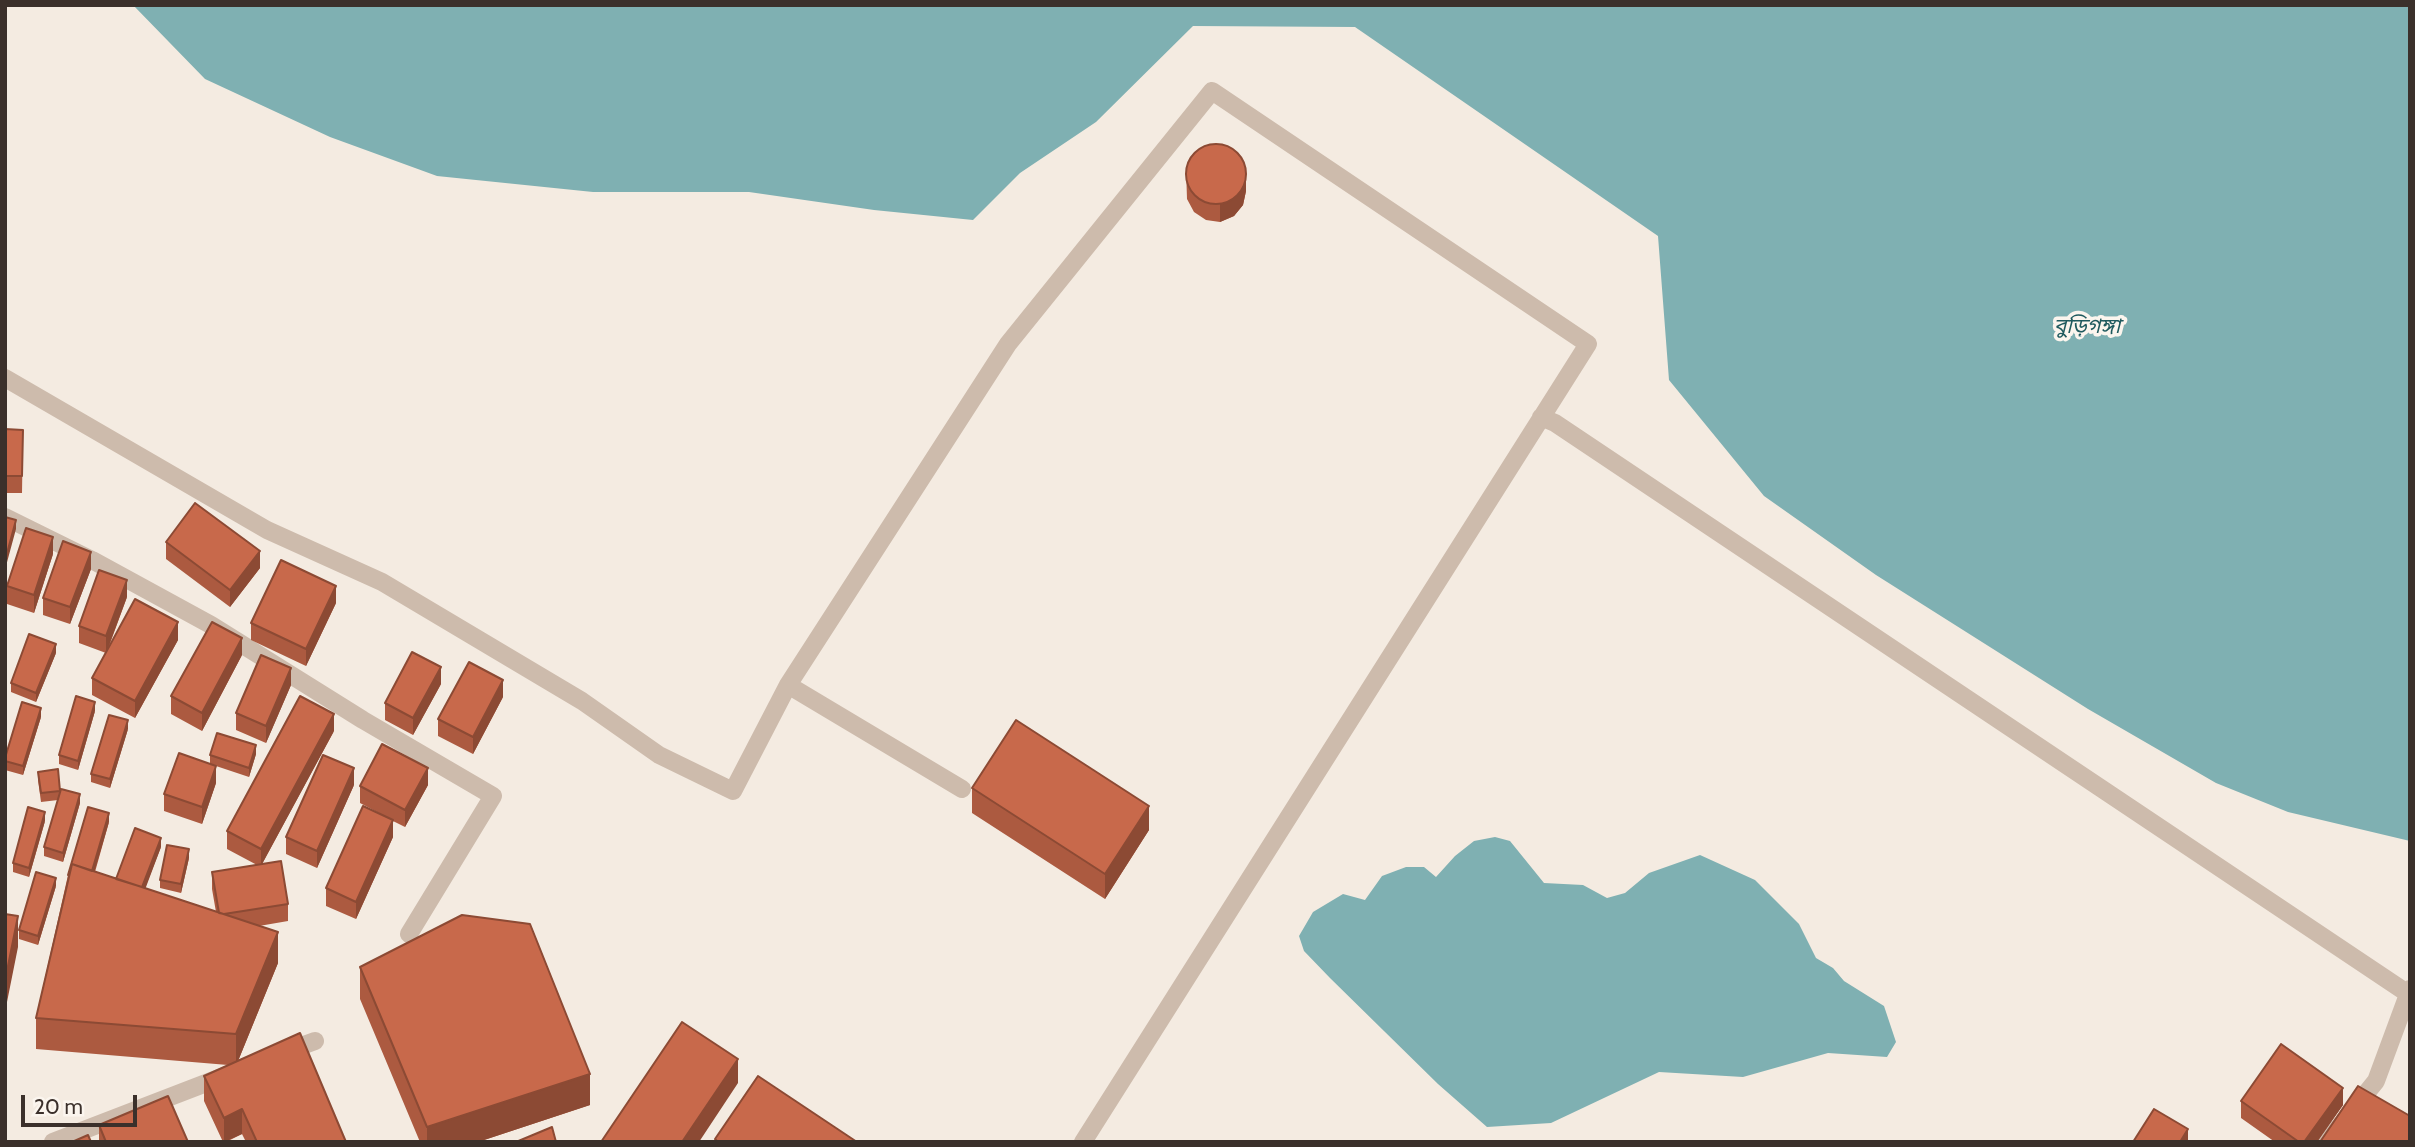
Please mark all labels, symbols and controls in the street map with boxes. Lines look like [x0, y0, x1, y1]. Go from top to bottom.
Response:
water label: বুড়িগঙ্গা [2054, 314, 2120, 340]
scale bar [24, 1080, 140, 1124]
text: 20 m [34, 1094, 83, 1119]

